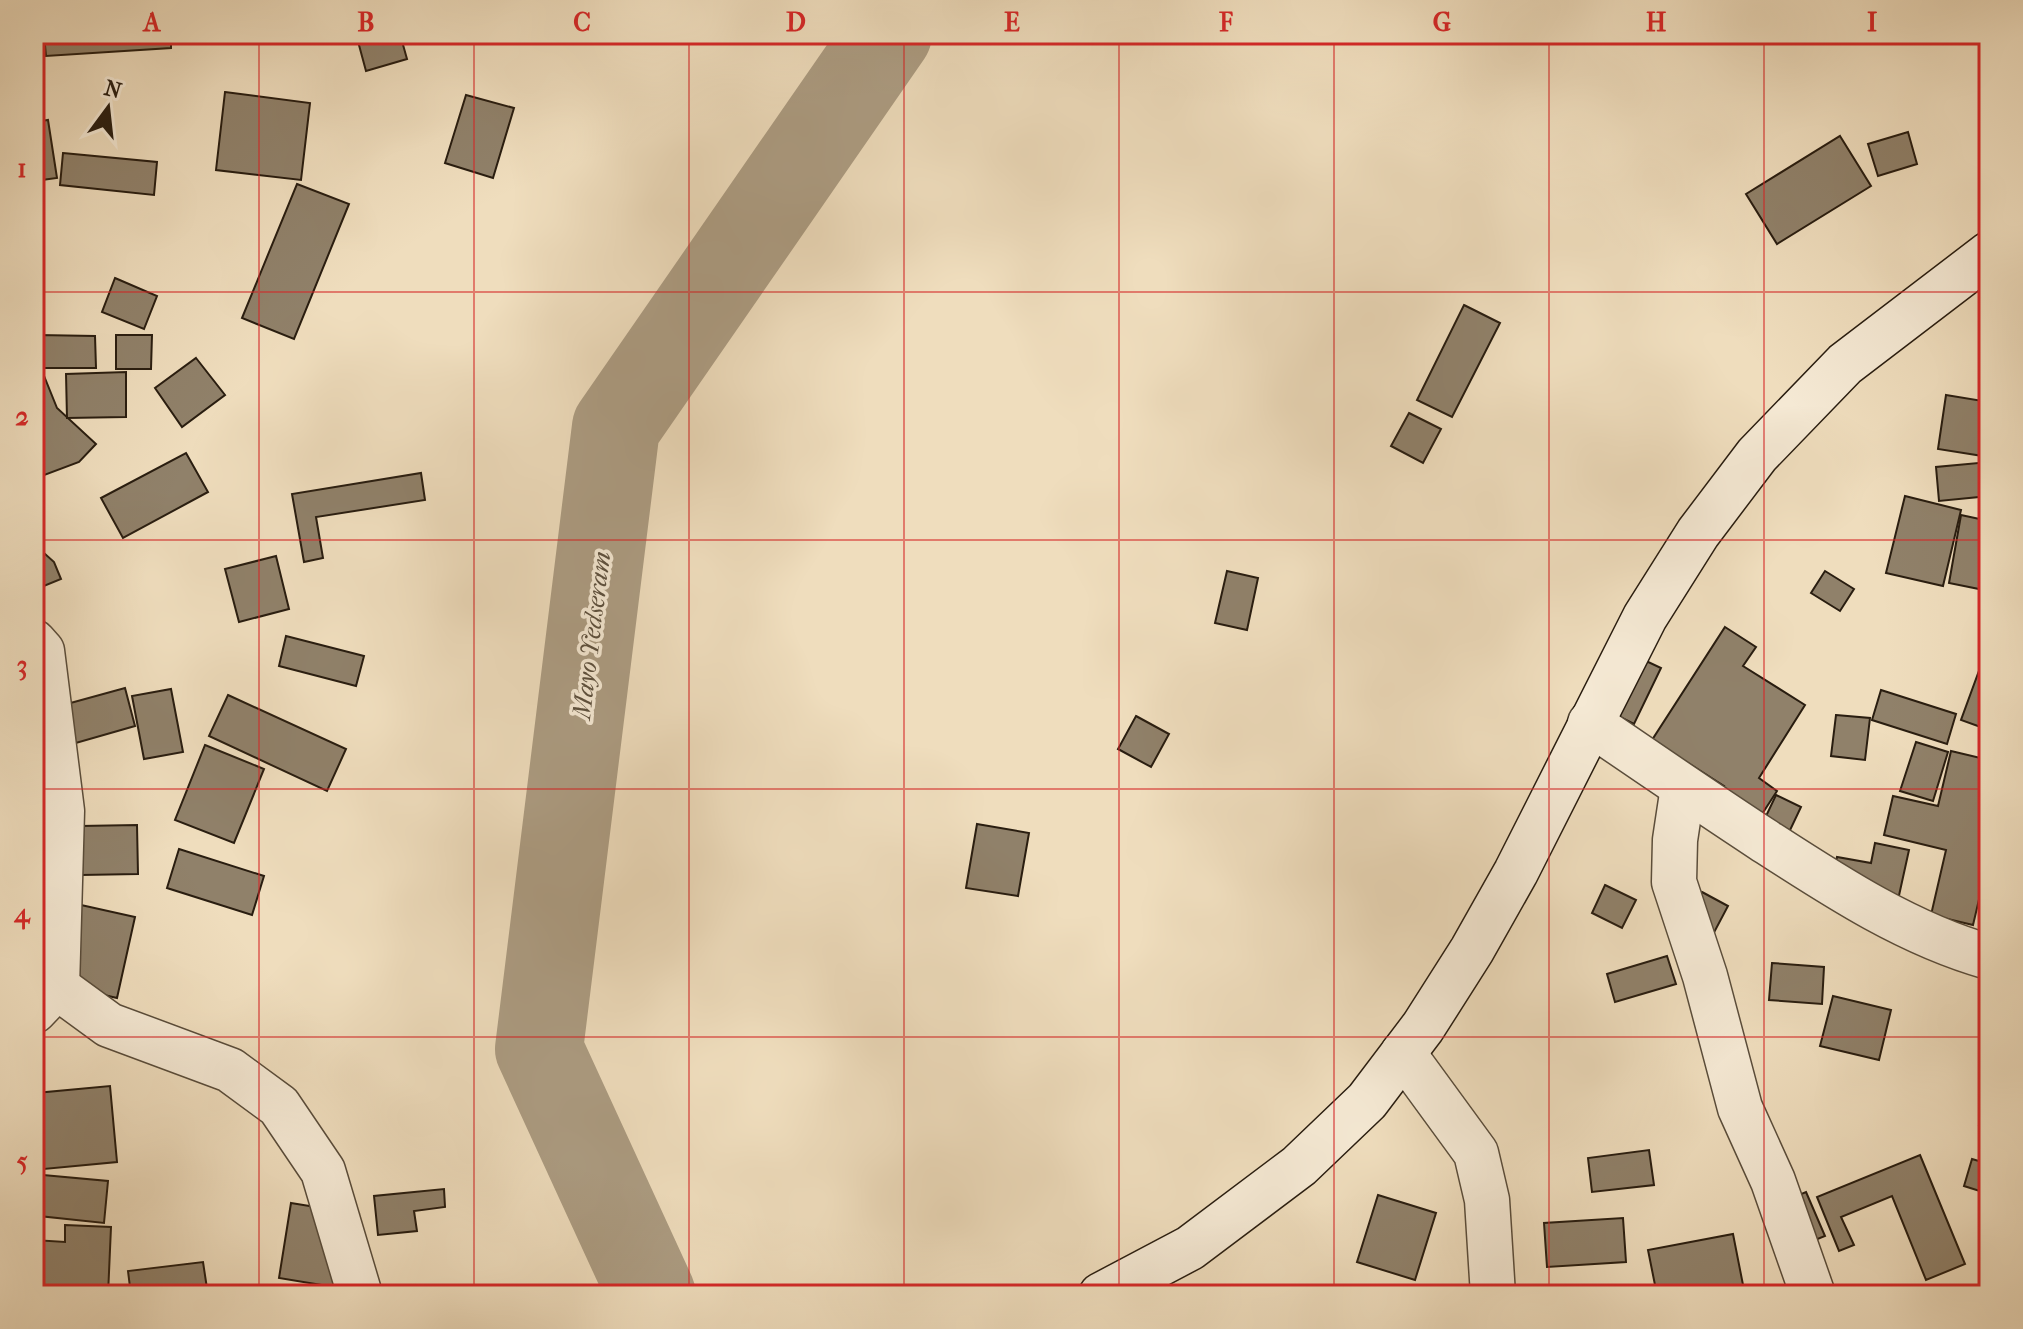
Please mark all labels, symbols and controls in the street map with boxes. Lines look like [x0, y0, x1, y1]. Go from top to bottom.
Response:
text: A [142, 7, 162, 38]
text: B [358, 7, 375, 38]
text: C [573, 7, 591, 38]
text: D [786, 7, 806, 38]
text: E [1004, 7, 1020, 38]
text: F [1218, 7, 1233, 38]
text: G [1433, 7, 1451, 38]
text: H [1646, 7, 1667, 38]
text: I [1867, 7, 1877, 38]
north arrow [68, 68, 148, 148]
text: N [101, 75, 125, 104]
text: 1 [17, 153, 27, 184]
text: 2 [15, 401, 29, 432]
water label: Mayo Yedseram [566, 549, 617, 723]
text: 3 [17, 650, 27, 681]
text: 4 [13, 898, 31, 930]
text: 5 [16, 1146, 28, 1177]

